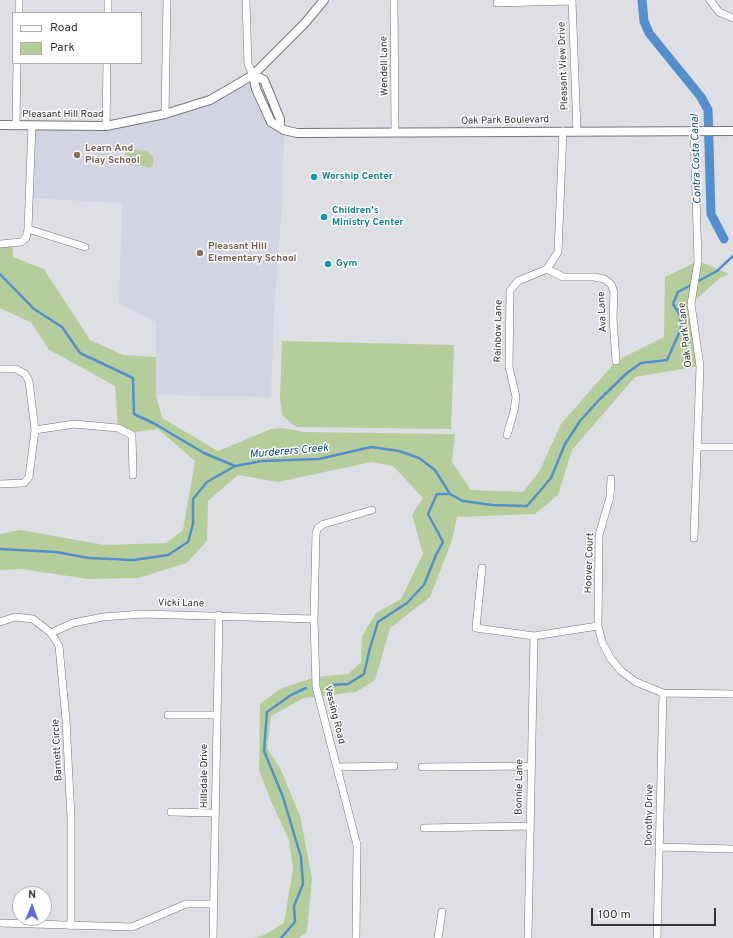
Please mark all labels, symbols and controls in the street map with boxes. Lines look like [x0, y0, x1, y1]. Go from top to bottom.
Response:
legend [12, 12, 142, 64]
text: Road [50, 20, 78, 36]
street label: Pleasant View Drive [556, 22, 572, 110]
street label: Wendell Lane [378, 36, 392, 96]
text: Park [50, 40, 75, 56]
street label: Pleasant Hill Road [22, 109, 104, 121]
street label: Oak Park Boulevard [461, 114, 549, 128]
water label: Contra Costa Canal [689, 114, 705, 204]
place label: Learn And Play School [85, 143, 140, 166]
marker: Learn And Play School [72, 150, 82, 160]
place label: Worship Center [322, 171, 393, 183]
marker: Worship Center [309, 172, 319, 182]
place label: Children's Ministry Center [332, 205, 404, 228]
marker: Children's Ministry Center [319, 212, 329, 222]
place label: Pleasant Hill Elementary School [208, 241, 297, 264]
marker: Pleasant Hill Elementary School [195, 248, 205, 258]
place label: Gym [336, 258, 357, 270]
marker: Gym [323, 259, 333, 269]
street label: Ava Lane [596, 291, 610, 333]
street label: Rainbow Lane [492, 299, 506, 363]
street label: Oak Park Lane [677, 302, 695, 368]
water label: Murderers Creek [249, 442, 329, 462]
street label: Hoover Court [583, 532, 597, 594]
street label: Vicki Lane [158, 598, 204, 610]
street label: Vessing Road [321, 685, 347, 745]
street label: Barnett Circle [50, 719, 66, 781]
street label: Hillsdale Drive [199, 744, 211, 808]
street label: Bonnie Lane [514, 759, 526, 815]
street label: Dorothy Drive [643, 784, 657, 846]
north arrow [12, 886, 52, 926]
text: N [28, 888, 36, 902]
scale bar [593, 900, 718, 926]
text: 100 m [598, 907, 631, 923]

